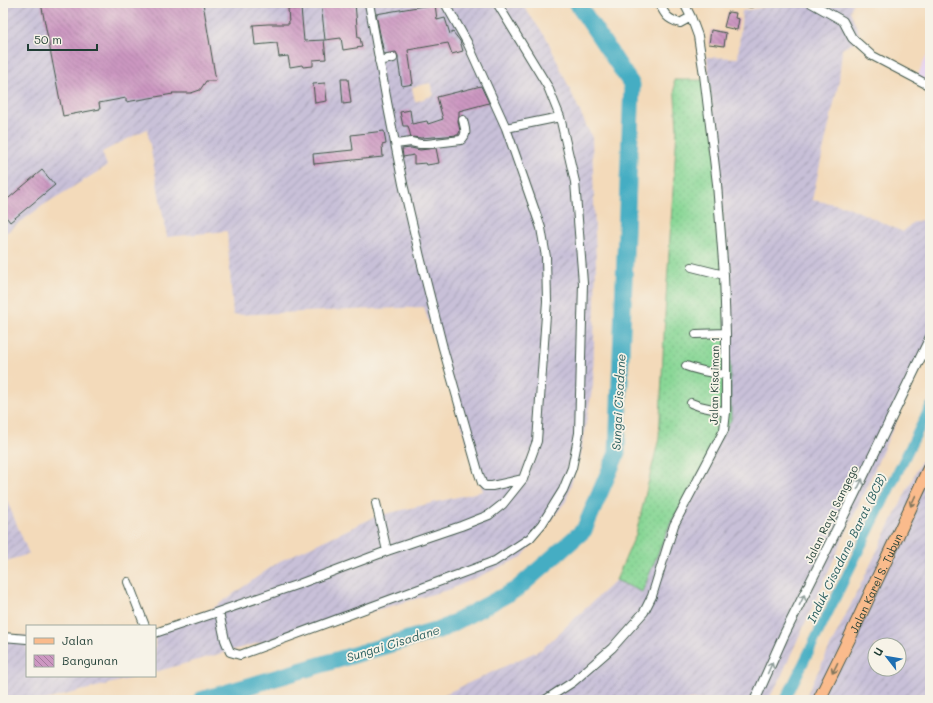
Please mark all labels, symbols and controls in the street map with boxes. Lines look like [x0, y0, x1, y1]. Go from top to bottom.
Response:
scale bar [28, 26, 97, 52]
text: 50 m [34, 31, 62, 47]
street label: Jalan Kisaiman 1 [706, 337, 722, 425]
water label: Sungai Cisadane [607, 353, 629, 451]
street label: Jalan Raya Sangego [801, 462, 861, 566]
water label: Induk Cisadane Barat (BCB) [803, 471, 889, 625]
one-way arrow [856, 478, 864, 490]
one-way arrow [909, 495, 916, 507]
street label: Jalan Karel S. Tubun [846, 530, 905, 635]
one-way arrow [799, 595, 806, 607]
water label: Sungai Cisadane [344, 621, 442, 665]
legend [26, 625, 156, 677]
text: Jalan [62, 632, 93, 648]
north arrow [867, 637, 907, 677]
text: U [870, 644, 886, 659]
text: Bangunan [62, 652, 118, 668]
one-way arrow [766, 662, 774, 674]
one-way arrow [831, 662, 838, 674]

